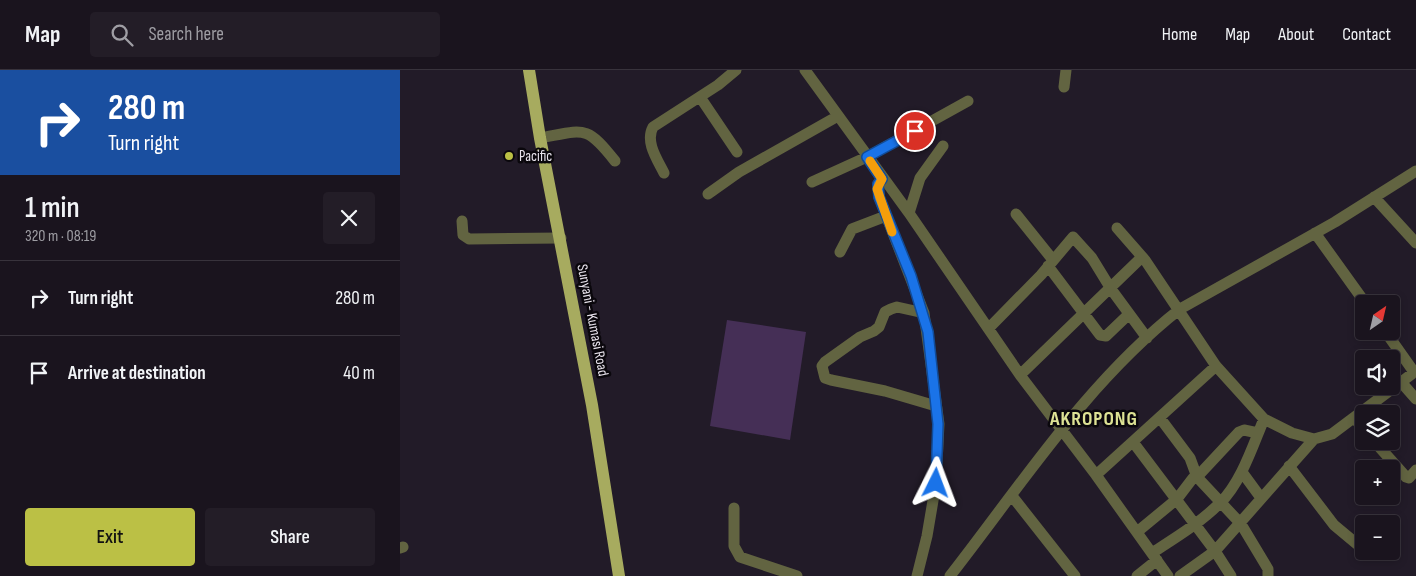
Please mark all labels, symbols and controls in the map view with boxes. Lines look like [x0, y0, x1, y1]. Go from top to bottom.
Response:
search box [90, 12, 440, 57]
text: Map [25, 20, 60, 49]
icon: search [108, 21, 136, 49]
text: Search here [148, 23, 224, 46]
text: Home [1162, 24, 1197, 45]
text: Map [1225, 24, 1250, 45]
text: About [1278, 24, 1314, 45]
text: Contact [1342, 24, 1391, 45]
text: 280 m [108, 87, 185, 130]
icon: right [25, 90, 90, 155]
pin [894, 110, 936, 152]
icon: arrive [901, 117, 929, 145]
text: Turn right [108, 130, 179, 157]
place label: Pacific [519, 147, 552, 166]
marker: Pacific [503, 150, 515, 162]
text: 1 min [25, 190, 80, 226]
button: close [323, 192, 375, 244]
text: 320 m · 08:19 [25, 227, 96, 246]
street label: Sunyani - Kumasi Road [572, 262, 613, 378]
icon: right [25, 284, 53, 312]
text: Turn right [68, 287, 133, 310]
text: 280 m [335, 287, 375, 310]
north arrow [1355, 295, 1400, 340]
map controls [1355, 295, 1400, 560]
button: sound [1355, 350, 1400, 395]
icon: arrive [25, 359, 53, 387]
text: Arrive at destination [68, 362, 206, 385]
text: 40 m [343, 362, 375, 385]
button: layers [1355, 405, 1400, 450]
district label: AKROPONG [1049, 407, 1138, 431]
position arrow [909, 456, 961, 508]
button: + [1355, 460, 1400, 505]
button: Exit [25, 508, 195, 566]
button: Share [205, 508, 375, 566]
button: − [1355, 515, 1400, 560]

